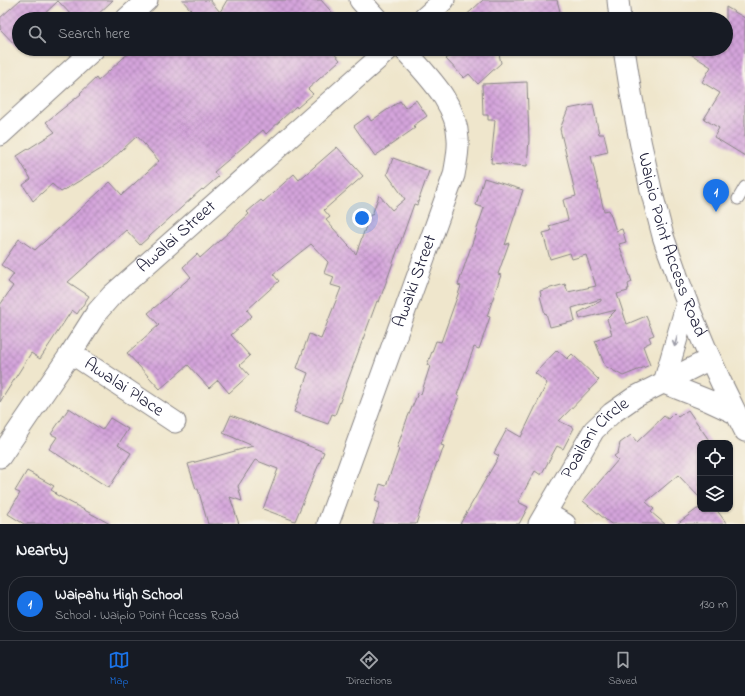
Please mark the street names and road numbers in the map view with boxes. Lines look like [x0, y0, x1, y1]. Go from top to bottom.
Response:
street label: Waipio Point Access Road [630, 150, 712, 341]
street label: Awalai Street [131, 195, 222, 280]
street label: Awaiki Street [387, 231, 444, 331]
street label: Awalai Place [78, 352, 170, 424]
street label: Poailani Circle [555, 391, 636, 484]

